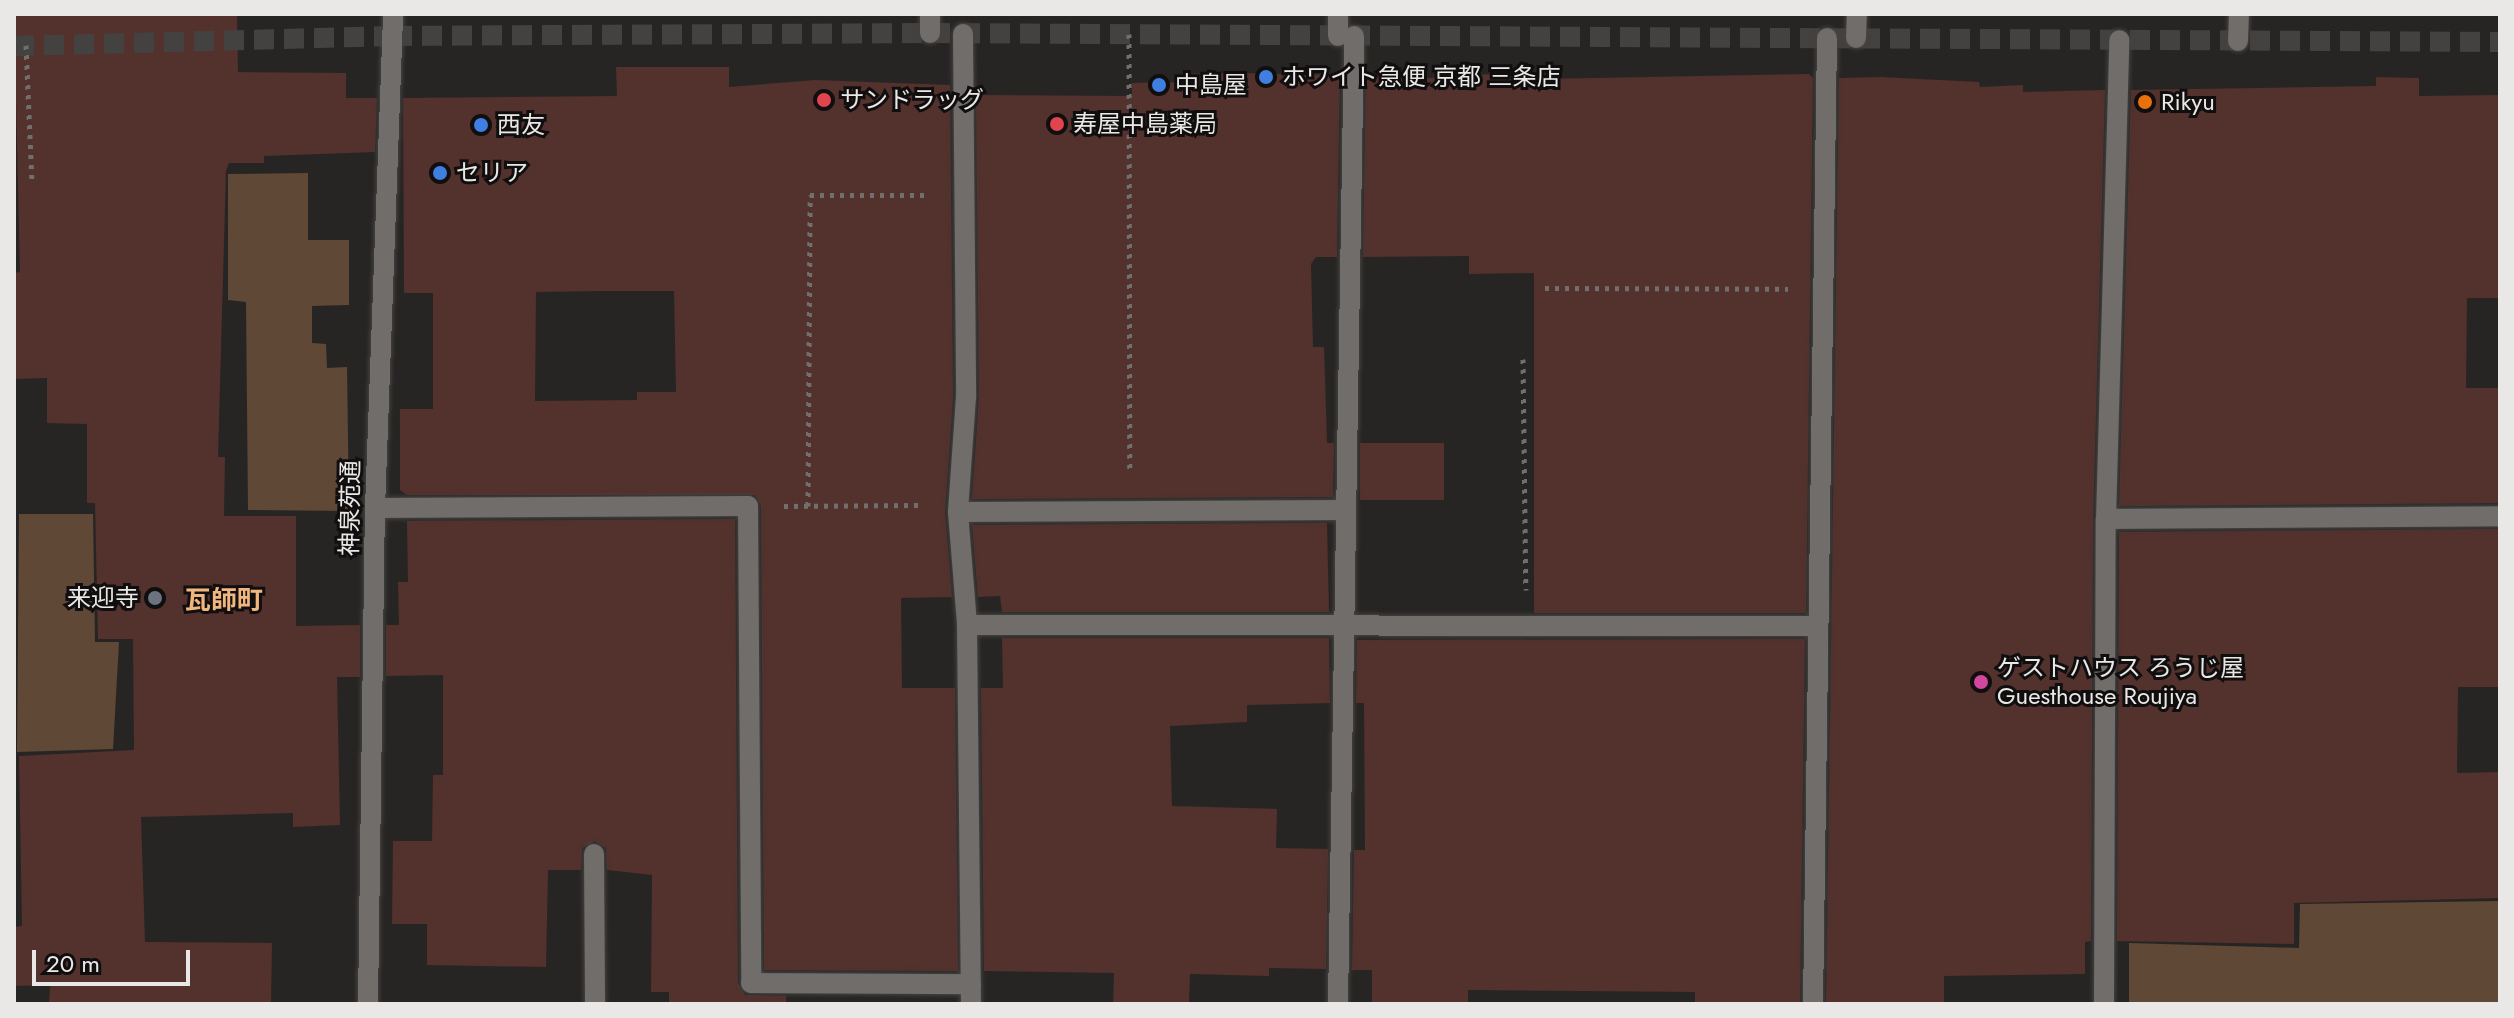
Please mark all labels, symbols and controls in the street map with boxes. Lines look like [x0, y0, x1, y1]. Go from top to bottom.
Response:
place label: ホワイト急便 京都 三条店 [1282, 63, 1560, 91]
marker: ホワイト急便 京都 三条店 [1257, 68, 1275, 86]
place label: 中島屋 [1175, 71, 1247, 99]
marker: 中島屋 [1150, 76, 1168, 94]
place label: サンドラッグ [840, 86, 984, 114]
place label: Rikyu [2161, 88, 2215, 116]
marker: サンドラッグ [815, 91, 833, 109]
marker: Rikyu [2136, 93, 2154, 111]
place label: 寿屋中島薬局 [1073, 110, 1217, 138]
place label: 西友 [497, 111, 545, 139]
marker: 寿屋中島薬局 [1048, 115, 1066, 133]
marker: 西友 [472, 116, 490, 134]
place label: セリア [456, 159, 528, 187]
marker: セリア [431, 164, 449, 182]
street label: 神泉苑通 [335, 460, 365, 556]
place label: 来迎寺 [67, 584, 139, 612]
district label: 瓦師町 [185, 585, 263, 617]
marker: 来迎寺 [146, 589, 164, 607]
place label: ゲストハウス ろうじ屋 Guesthouse Roujiya [1997, 654, 2244, 710]
marker: ゲストハウス ろうじ屋 Guesthouse Roujiya [1972, 673, 1990, 691]
scale bar [36, 934, 194, 984]
text: 20 m [46, 946, 100, 981]

